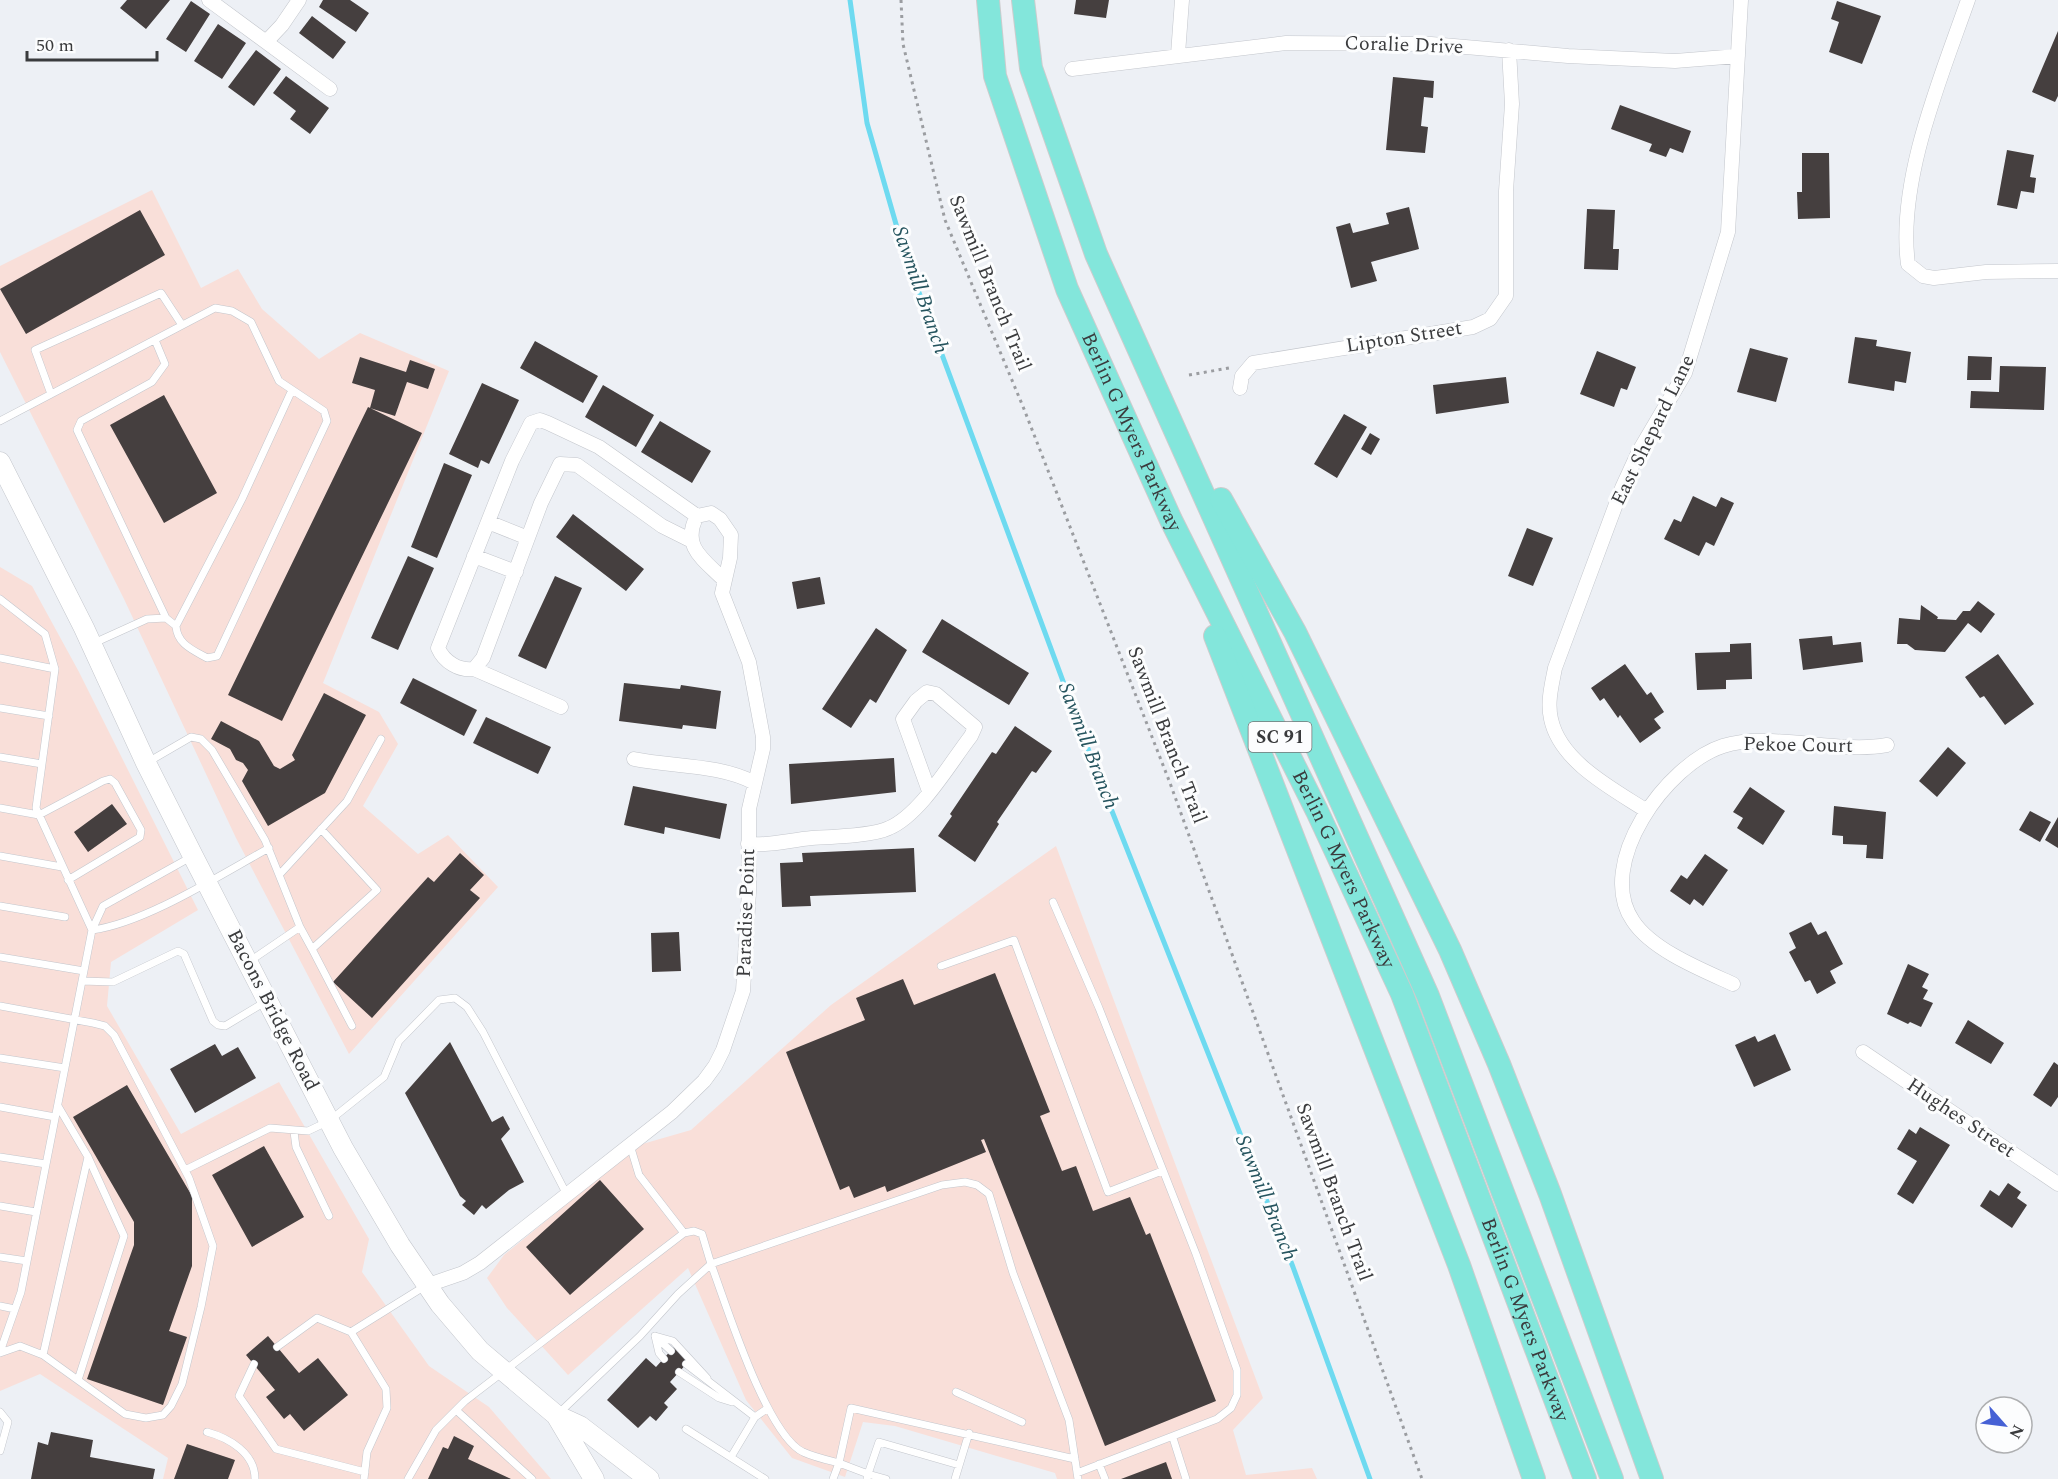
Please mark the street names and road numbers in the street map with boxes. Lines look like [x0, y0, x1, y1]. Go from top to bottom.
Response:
street label: Coralie Drive [1344, 28, 1464, 62]
street label: Sawmill Branch Trail [941, 190, 1039, 376]
street label: Lipton Street [1344, 313, 1464, 361]
street label: Berlin G Myers Parkway [1073, 327, 1190, 538]
street label: East Shepard Lane [1603, 350, 1703, 510]
street label: Sawmill Branch Trail [1119, 642, 1215, 828]
road number: SC 91 [1248, 722, 1312, 752]
street label: Pekoe Court [1743, 729, 1853, 761]
street label: Berlin G Myers Parkway [1284, 765, 1404, 974]
street label: Paradise Point [729, 848, 763, 978]
street label: Bacons Bridge Road [219, 924, 327, 1096]
street label: Hughes Street [1901, 1070, 2021, 1166]
street label: Sawmill Branch Trail [1288, 1099, 1380, 1285]
street label: Berlin G Myers Parkway [1473, 1213, 1578, 1427]

